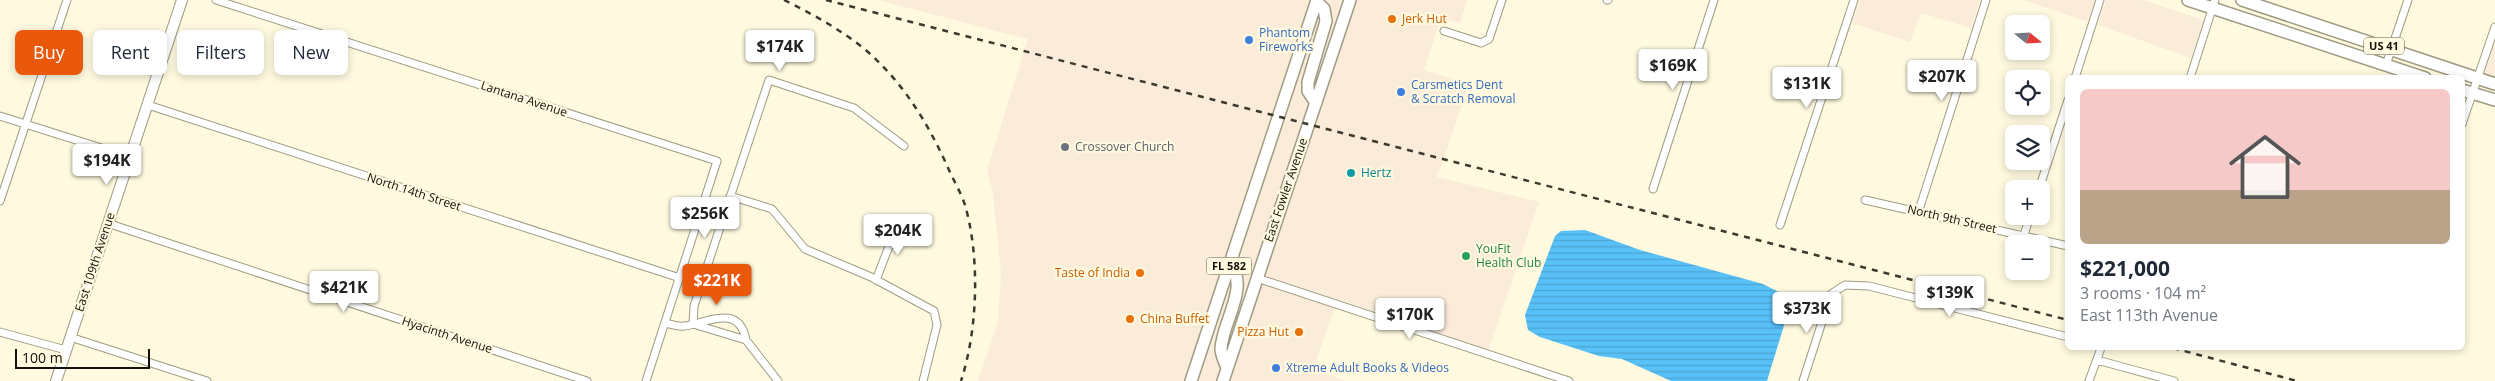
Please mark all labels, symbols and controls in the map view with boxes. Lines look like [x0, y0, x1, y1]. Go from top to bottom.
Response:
place label: Jerk Hut [1401, 10, 1447, 27]
marker: Jerk Hut [1386, 13, 1398, 25]
north arrow [2005, 15, 2050, 60]
map controls [2005, 15, 2050, 280]
place label: Phantom Fireworks [1259, 24, 1314, 55]
chip: Buy [15, 30, 83, 75]
chip: Rent [93, 30, 167, 75]
chip: Filters [177, 30, 264, 75]
chip: New [274, 30, 348, 75]
pin: $174K [745, 30, 815, 72]
marker: Phantom Fireworks [1243, 34, 1255, 46]
text: $174K [756, 35, 804, 57]
road number: US 41 [2364, 37, 2404, 54]
pin: $169K [1638, 48, 1708, 91]
text: $169K [1649, 54, 1697, 76]
pin: $207K [1907, 59, 1977, 102]
text: $207K [1918, 65, 1966, 87]
pin: $131K [1772, 66, 1842, 109]
button: locate [2005, 70, 2050, 115]
text: $131K [1783, 72, 1831, 94]
place label: Carsmetics Dent & Scratch Removal [1411, 76, 1515, 107]
street label: Lantana Avenue [479, 77, 570, 121]
marker: Carsmetics Dent & Scratch Removal [1395, 86, 1407, 98]
icon: home [2220, 122, 2310, 212]
button: layers [2005, 125, 2050, 170]
street label: East Fowler Avenue [1260, 135, 1311, 244]
place label: Crossover Church [1075, 138, 1174, 155]
marker: Crossover Church [1059, 141, 1071, 153]
pin: $194K [72, 144, 142, 186]
text: $194K [83, 149, 131, 171]
place label: Hertz [1361, 164, 1392, 181]
marker: Hertz [1345, 167, 1357, 179]
street label: North 14th Street [365, 168, 463, 215]
button: + [2005, 180, 2050, 225]
pin: $256K [670, 196, 740, 239]
street label: North 9th Street [1906, 200, 1998, 237]
text: $256K [681, 202, 729, 224]
street label: East 109th Avenue [70, 210, 119, 314]
pin: $204K [863, 214, 933, 256]
text: $204K [874, 219, 922, 241]
button: − [2005, 235, 2050, 280]
place label: YouFit Health Club [1476, 240, 1541, 271]
marker: YouFit Health Club [1460, 250, 1472, 262]
text: $221,000 [2080, 254, 2170, 282]
road number: FL 582 [1206, 258, 1252, 274]
pin: $221K [682, 264, 752, 306]
place label: Taste of India [1055, 264, 1130, 281]
marker: Taste of India [1134, 267, 1146, 279]
text: $221K [693, 269, 741, 291]
pin: $421K [309, 270, 379, 313]
text: $421K [320, 276, 368, 298]
pin: $139K [1915, 276, 1985, 318]
text: $139K [1926, 281, 1974, 303]
text: 3 rooms · 104 m² [2080, 282, 2206, 304]
pin: $373K [1772, 292, 1842, 334]
text: $373K [1783, 297, 1831, 319]
pin: $170K [1375, 298, 1445, 340]
text: $170K [1386, 303, 1434, 325]
text: East 113th Avenue [2080, 304, 2218, 326]
place label: China Buffet [1140, 310, 1209, 327]
street label: Hyacinth Avenue [400, 312, 495, 357]
marker: China Buffet [1124, 313, 1136, 325]
place label: Pizza Hut [1237, 323, 1289, 340]
marker: Pizza Hut [1293, 326, 1305, 338]
scale bar [15, 346, 150, 369]
text: 100 m [22, 348, 63, 367]
place label: Xtreme Adult Books & Videos [1286, 359, 1449, 376]
marker: Xtreme Adult Books & Videos [1270, 362, 1282, 374]

